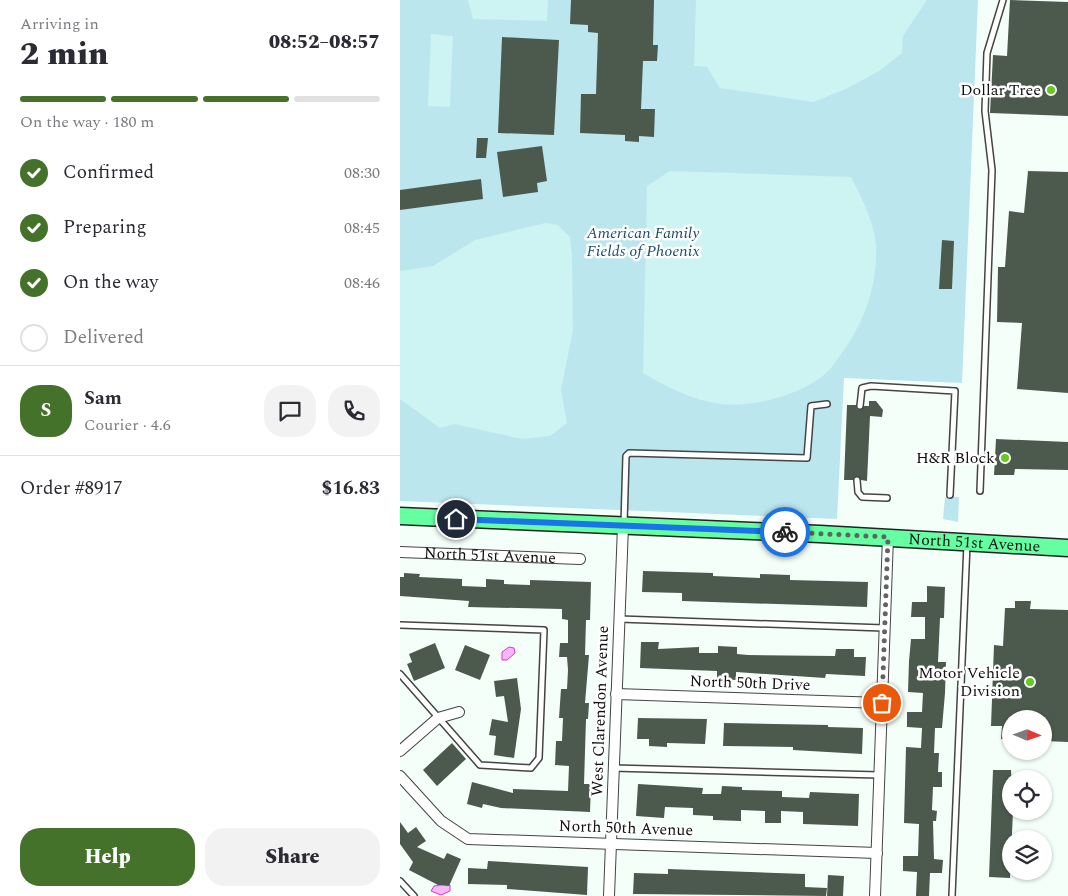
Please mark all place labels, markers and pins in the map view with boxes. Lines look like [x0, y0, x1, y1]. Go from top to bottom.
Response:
place label: Dollar Tree [960, 78, 1041, 102]
marker: Dollar Tree [1045, 84, 1057, 96]
place label: H&R Block [916, 446, 995, 470]
marker: H&R Block [999, 452, 1011, 464]
pin [435, 498, 477, 540]
place label: Motor Vehicle Division [918, 661, 1020, 703]
marker: Motor Vehicle Division [1024, 676, 1036, 688]
pin [861, 682, 903, 724]

